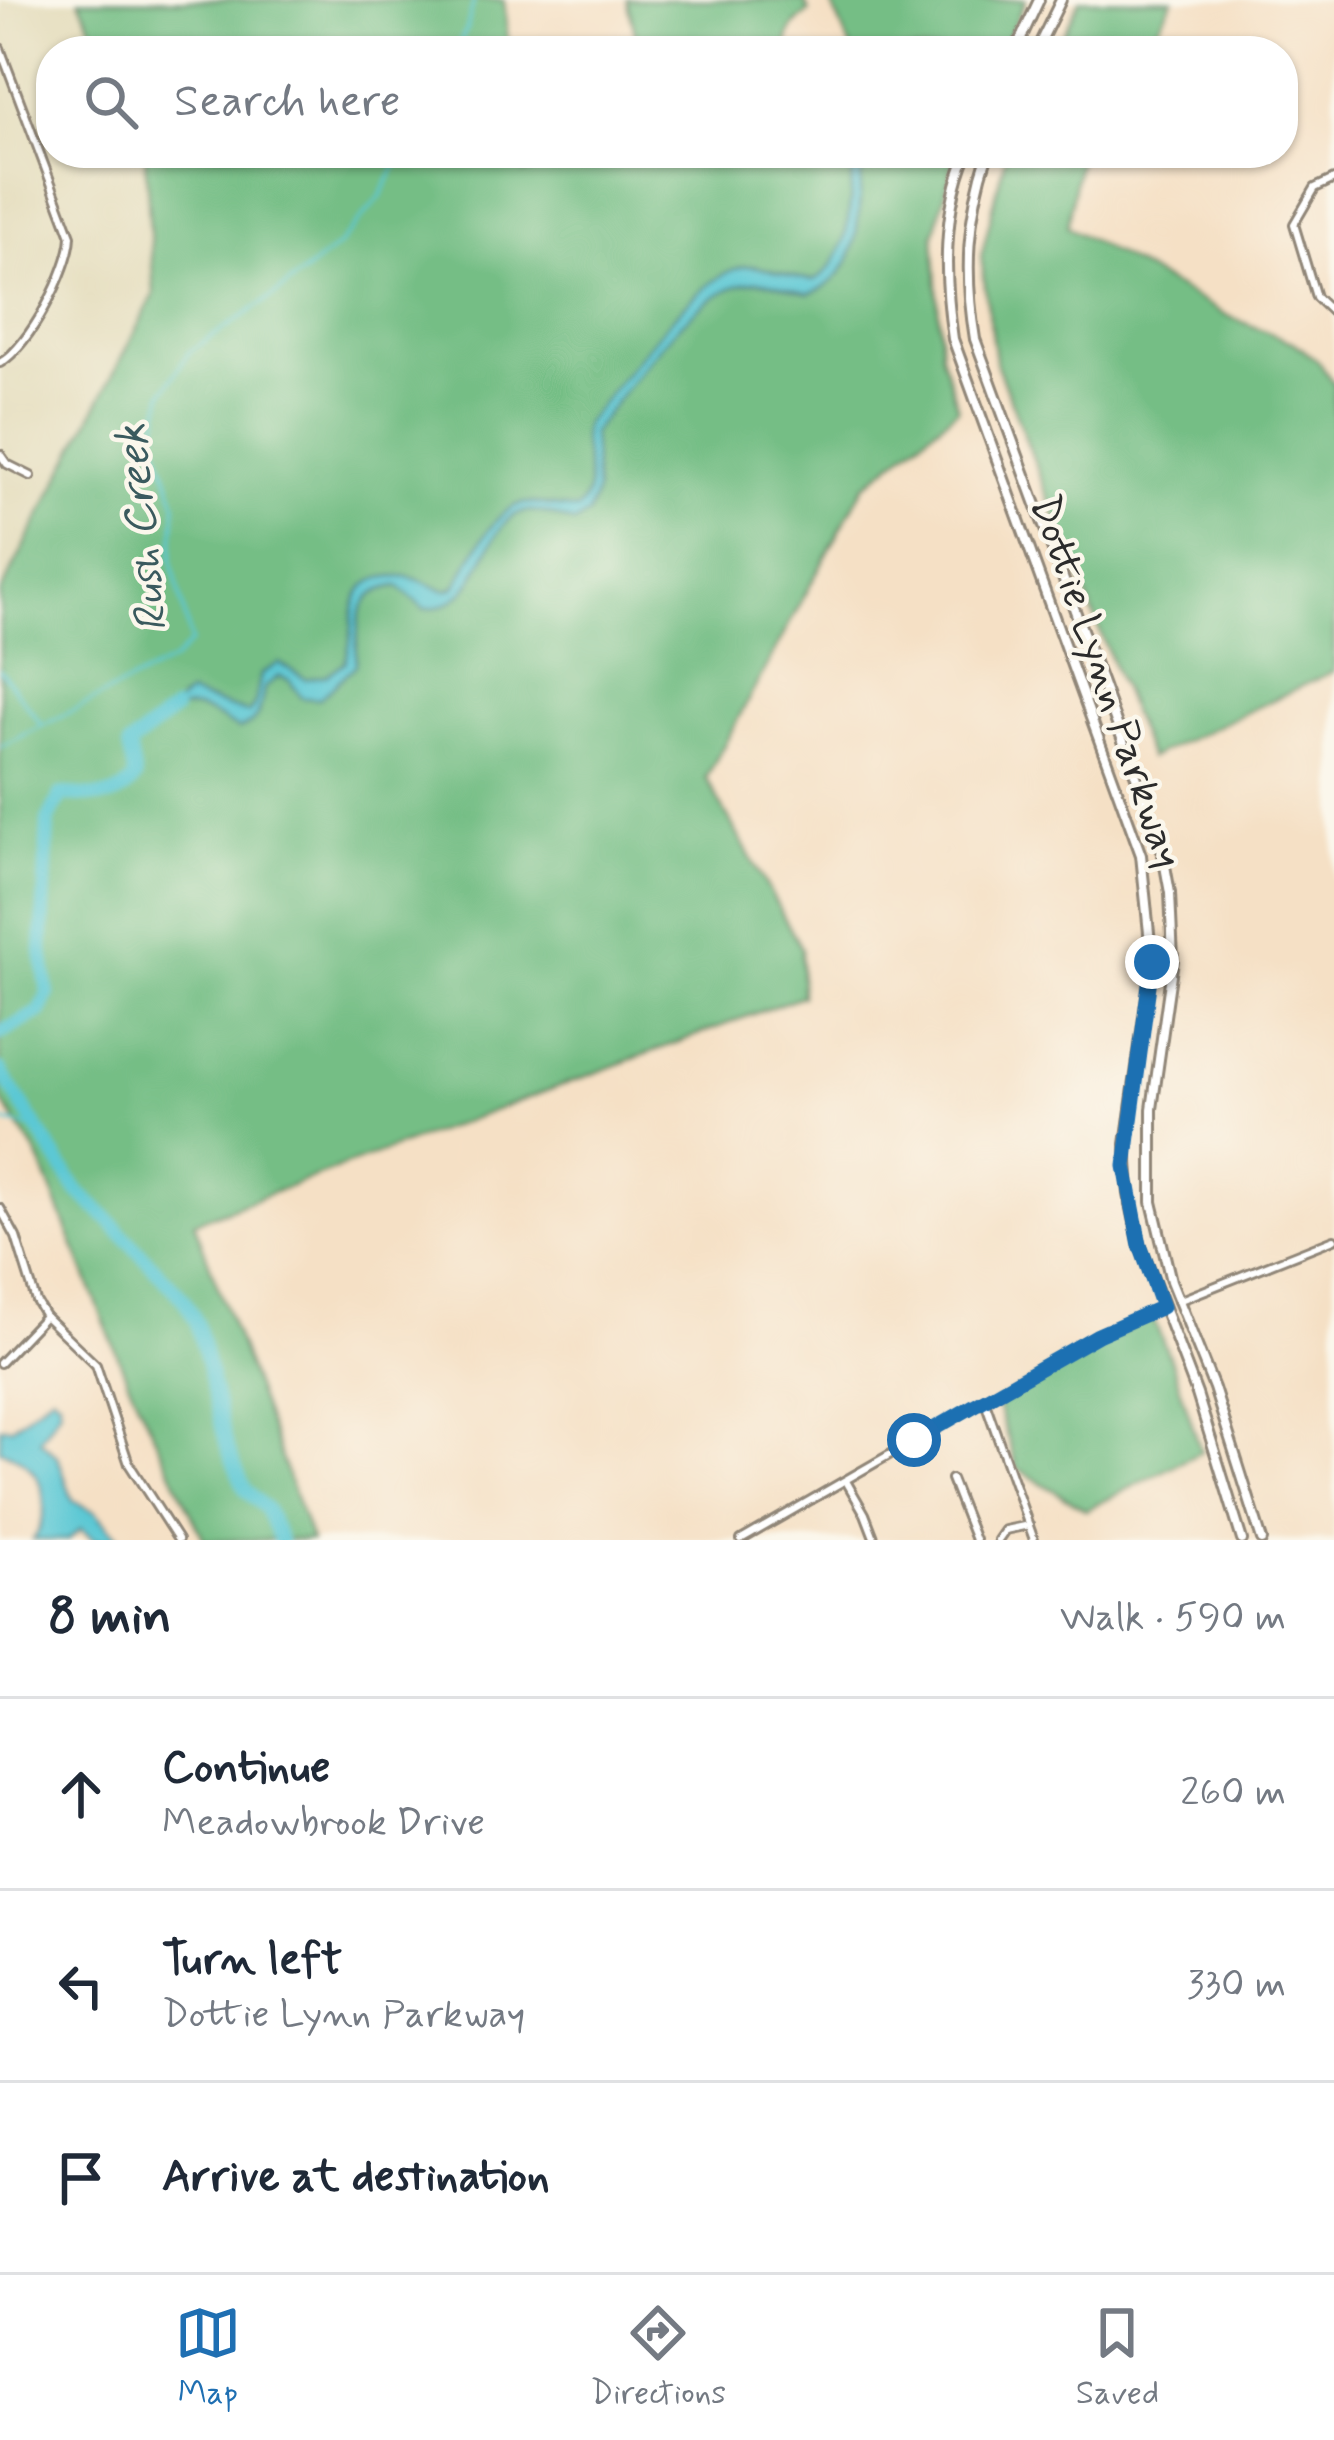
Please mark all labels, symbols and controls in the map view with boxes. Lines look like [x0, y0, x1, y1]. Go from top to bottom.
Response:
search box [36, 36, 1298, 168]
icon: search [78, 69, 144, 135]
text: Search here [174, 73, 401, 132]
water label: Rush Creek [103, 421, 183, 635]
street label: Dottie Lynn Parkway [1015, 488, 1195, 876]
route end [1125, 935, 1179, 989]
route start [887, 1413, 941, 1467]
text: 8 min [48, 1585, 171, 1651]
text: Walk · 590 m [1060, 1593, 1286, 1644]
text: Continue [162, 1739, 330, 1798]
icon: ahead [48, 1761, 114, 1827]
text: 260 m [1180, 1768, 1286, 1819]
text: Meadowbrook Drive [162, 1798, 485, 1849]
text: Turn left [162, 1931, 342, 1990]
icon: left [48, 1953, 114, 2019]
text: 330 m [1187, 1960, 1286, 2011]
text: Dottie Lynn Parkway [162, 1990, 525, 2041]
icon: arrive [48, 2145, 114, 2211]
text: Arrive at destination [162, 2148, 550, 2207]
tab: Map [175, 2300, 241, 2416]
tab: Directions [590, 2300, 726, 2416]
tab: Saved [1076, 2300, 1159, 2416]

